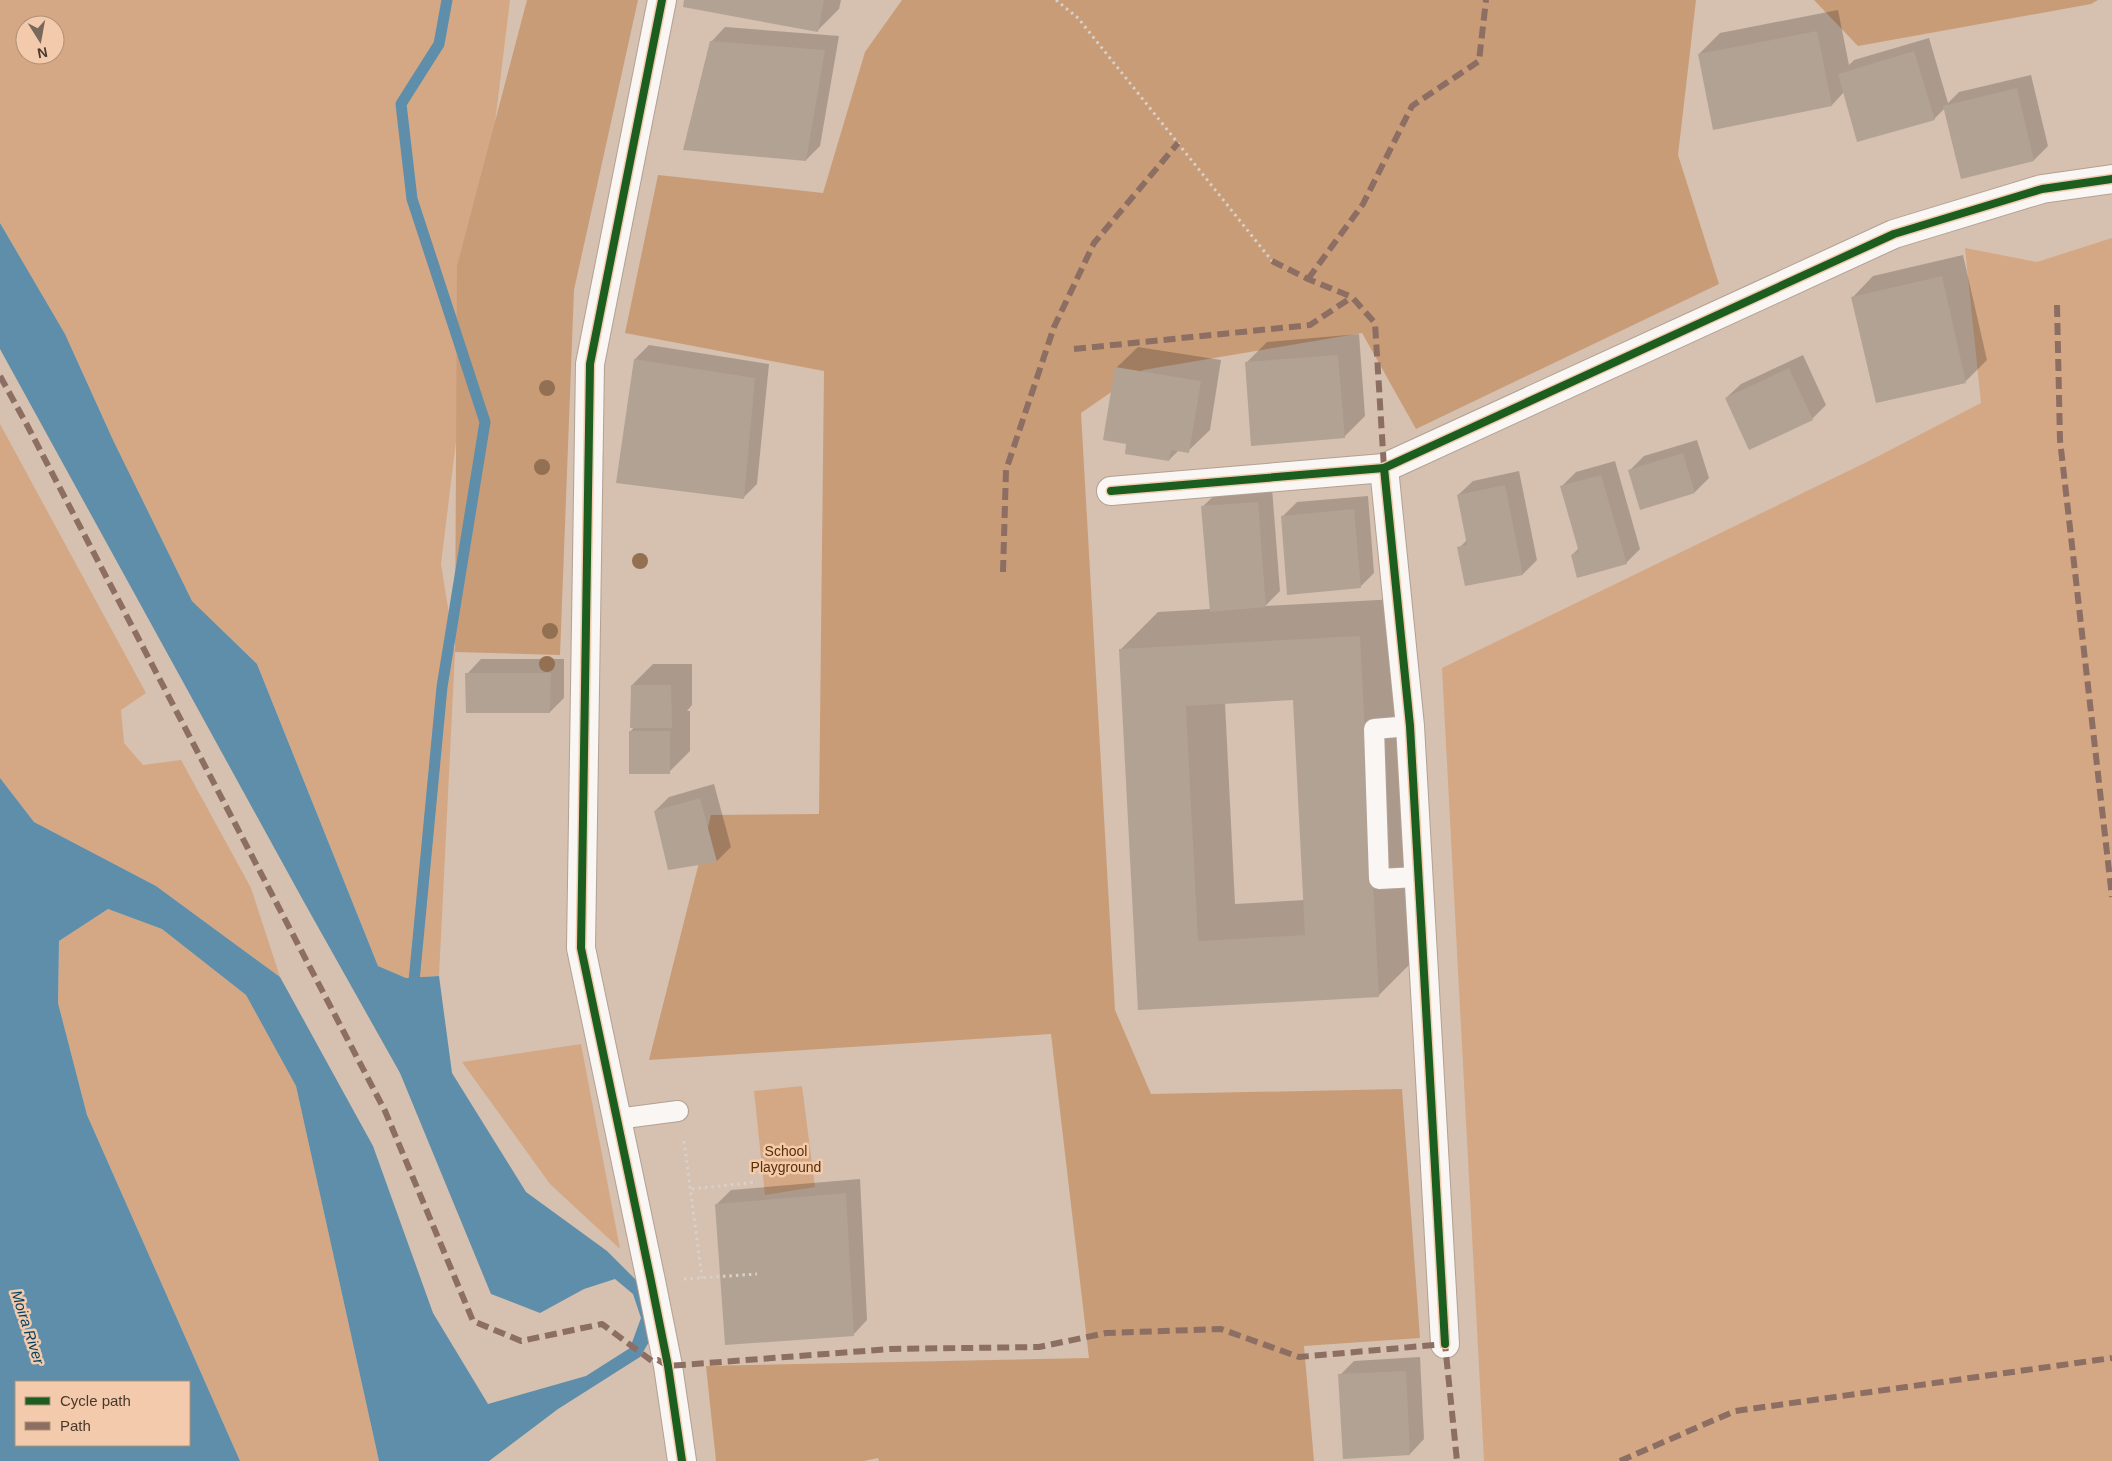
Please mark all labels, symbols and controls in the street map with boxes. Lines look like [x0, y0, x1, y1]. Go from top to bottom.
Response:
north arrow [15, 15, 65, 65]
text: N [36, 44, 49, 62]
park label: School Playground [751, 1143, 821, 1175]
water label: Moira River [8, 1288, 48, 1367]
legend [15, 1381, 190, 1446]
text: Cycle path [60, 1392, 131, 1409]
text: Path [60, 1417, 91, 1434]

